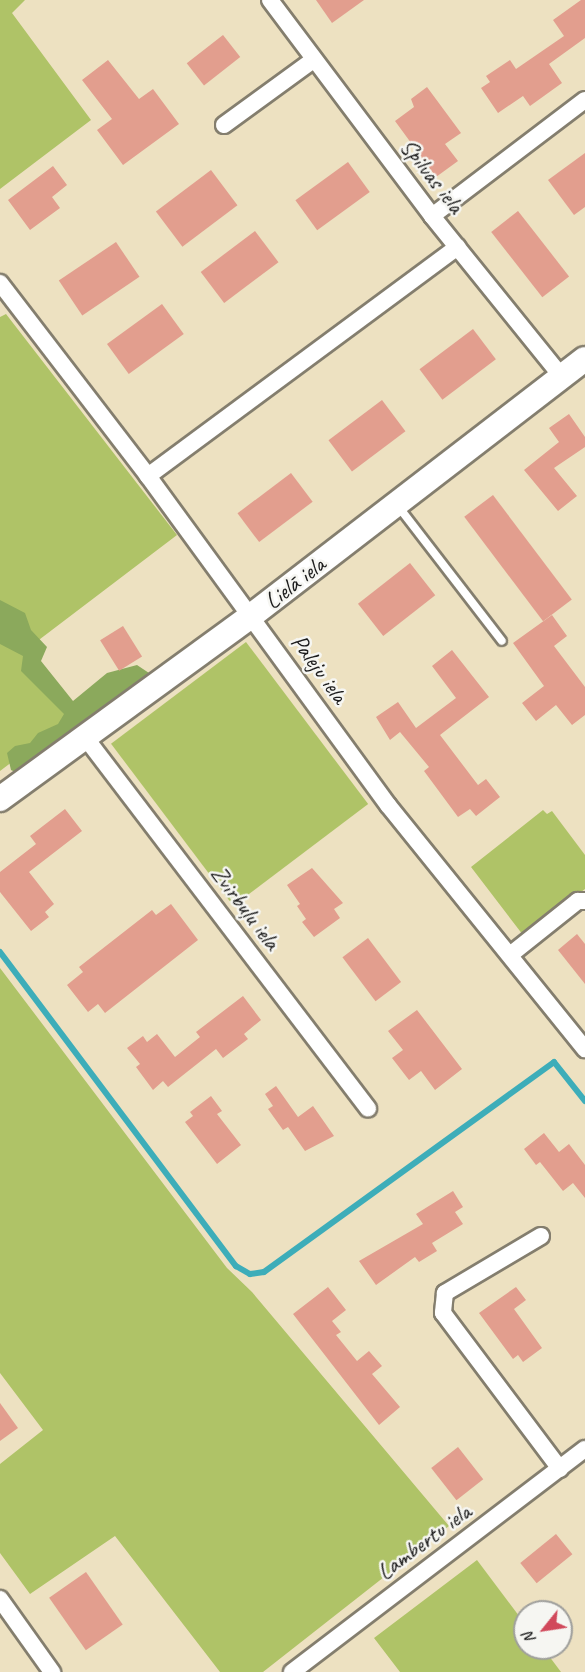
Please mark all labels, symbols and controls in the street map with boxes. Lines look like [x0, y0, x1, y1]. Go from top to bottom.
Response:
street label: Spilvas iela [394, 133, 470, 219]
street label: Lielā iela [259, 550, 331, 616]
street label: Paleju iela [284, 629, 354, 709]
street label: Zvirbuļu iela [204, 860, 286, 956]
street label: Lambertu iela [371, 1497, 477, 1587]
north arrow [513, 1600, 573, 1660]
text: N [518, 1629, 540, 1647]

